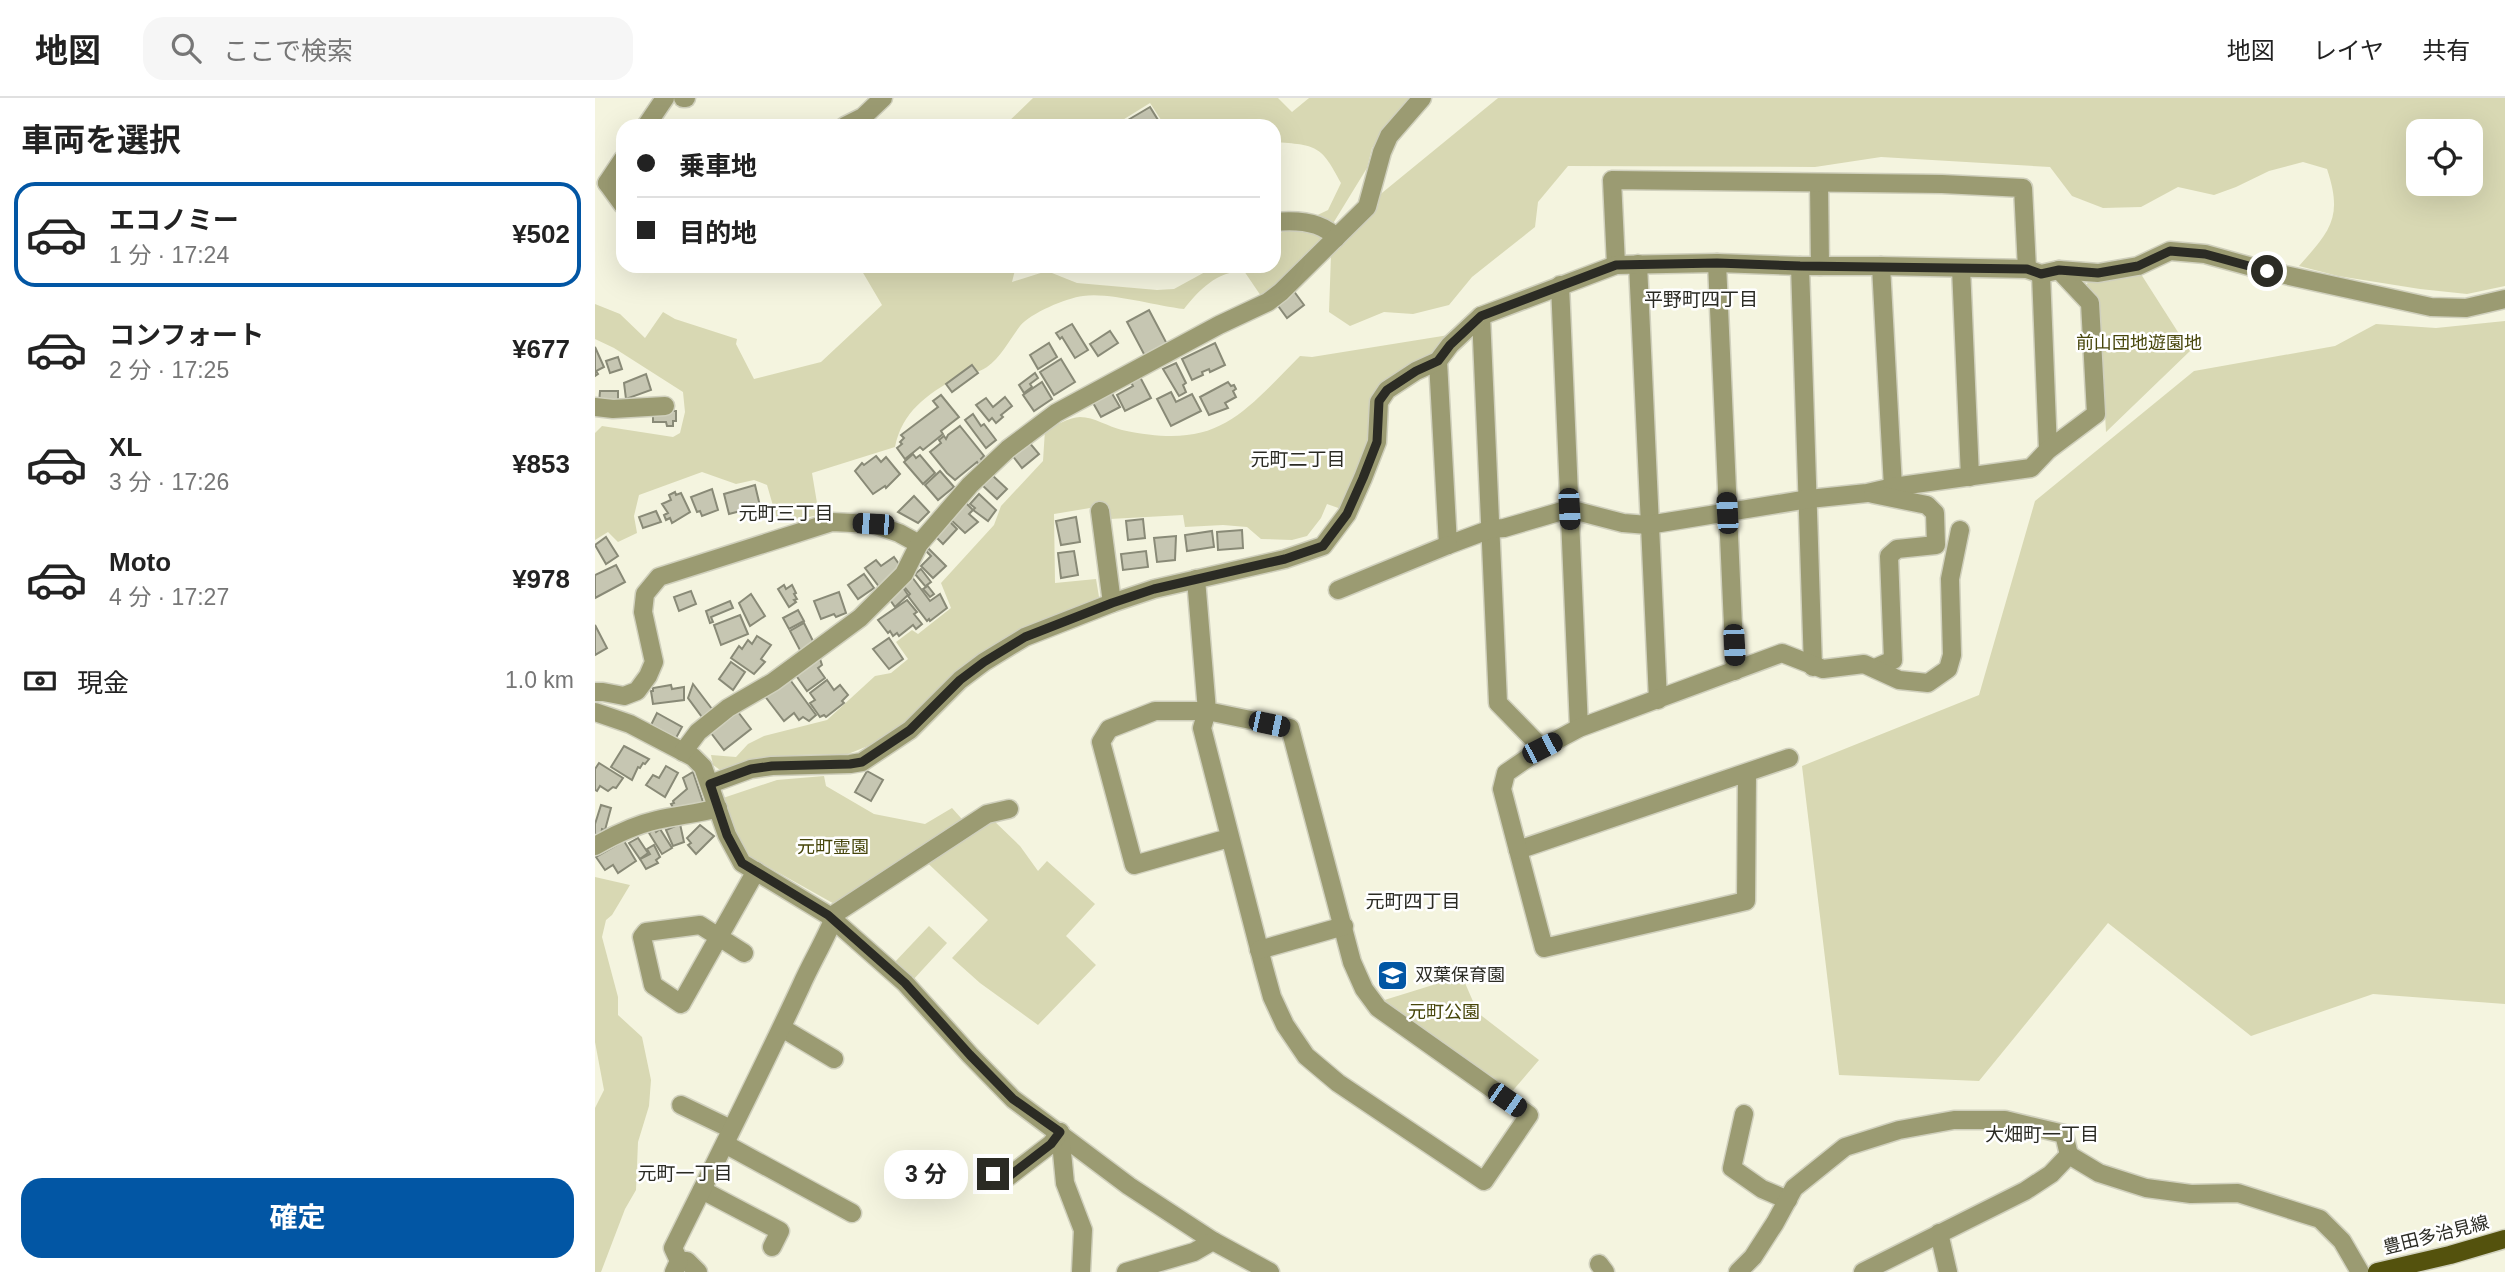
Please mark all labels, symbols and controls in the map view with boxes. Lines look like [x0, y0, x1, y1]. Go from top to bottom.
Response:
search box [143, 17, 633, 80]
icon: search [167, 29, 205, 67]
text: 地図 [35, 32, 101, 69]
text: ここで検索 [223, 36, 353, 66]
text: 地図 [2227, 37, 2275, 64]
text: レイヤ [2313, 37, 2384, 64]
text: 共有 [2422, 37, 2470, 64]
map controls [2406, 119, 2483, 196]
button: locate [2406, 119, 2483, 196]
text: 車両を選択 [21, 122, 181, 158]
text: 乗車地 [679, 151, 757, 181]
icon: car [25, 203, 88, 266]
text: エコノミー [109, 205, 239, 235]
text: 目的地 [679, 218, 757, 248]
text: ¥502 [512, 219, 570, 249]
text: 1 分 · 17:24 [109, 242, 229, 268]
route start [2251, 255, 2283, 287]
district label: 平野町四丁目 [1644, 289, 1758, 310]
icon: car [25, 318, 88, 381]
text: コンフォート [109, 320, 264, 350]
park label: 前山団地遊園地 [2076, 333, 2202, 353]
text: ¥677 [512, 334, 570, 364]
text: 2 分 · 17:25 [109, 357, 229, 383]
text: XL [109, 432, 142, 462]
icon: car [25, 433, 88, 496]
text: ¥853 [512, 449, 570, 479]
district label: 元町二丁目 [1250, 449, 1346, 470]
text: 3 分 · 17:26 [109, 469, 229, 495]
car [1558, 487, 1581, 531]
car [1716, 491, 1739, 535]
district label: 元町三丁目 [738, 503, 834, 524]
car [852, 512, 895, 536]
text: Moto [109, 547, 171, 577]
icon: car [25, 548, 88, 611]
text: ¥978 [512, 564, 570, 594]
text: 4 分 · 17:27 [109, 584, 229, 610]
car [1723, 623, 1746, 667]
icon: cash [21, 662, 59, 700]
text: 1.0 km [505, 667, 574, 693]
text: 現金 [77, 668, 129, 698]
car [1247, 709, 1292, 739]
car [1519, 729, 1566, 767]
park label: 元町霊園 [797, 837, 869, 857]
district label: 元町四丁目 [1365, 891, 1461, 912]
school or university icon: 双葉保育園 [1375, 958, 1409, 992]
place label: 双葉保育園 [1415, 965, 1505, 985]
park label: 元町公園 [1408, 1002, 1480, 1022]
car [1484, 1079, 1531, 1121]
district label: 大畑町一丁目 [1985, 1124, 2099, 1145]
callout: 3 分 [885, 1150, 969, 1198]
route end [977, 1158, 1009, 1190]
text: 3 分 [905, 1161, 947, 1187]
district label: 元町一丁目 [637, 1163, 733, 1184]
button: 確定 [21, 1178, 574, 1258]
street label: 豊田多治見線 [2381, 1212, 2491, 1258]

